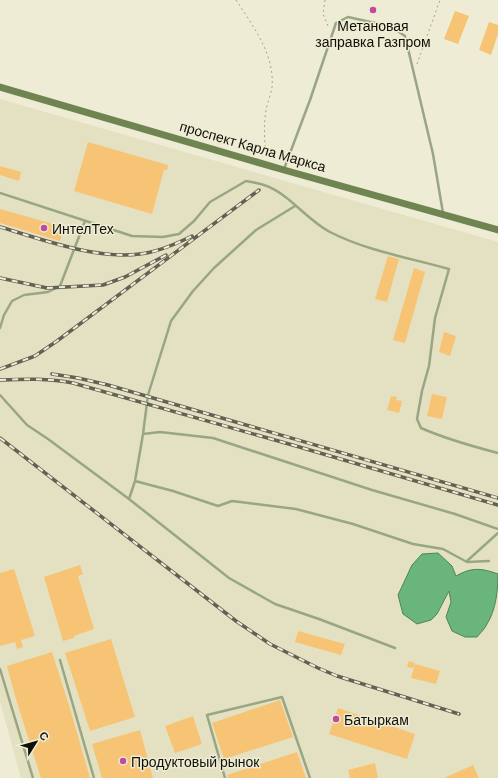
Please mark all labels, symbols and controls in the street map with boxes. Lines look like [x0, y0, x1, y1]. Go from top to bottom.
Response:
marker: Метановая заправка Газпром [368, 5, 378, 15]
place label: Метановая заправка Газпром [315, 17, 431, 50]
street label: проспект Карла Маркса [178, 117, 328, 175]
place label: ИнтелТех [52, 220, 114, 237]
marker: ИнтелТех [39, 223, 49, 233]
place label: Батыркам [344, 711, 409, 728]
marker: Батыркам [331, 714, 341, 724]
north arrow [16, 722, 56, 762]
text: С [37, 729, 52, 743]
place label: Продуктовый рынок [131, 753, 260, 770]
marker: Продуктовый рынок [118, 756, 128, 766]

